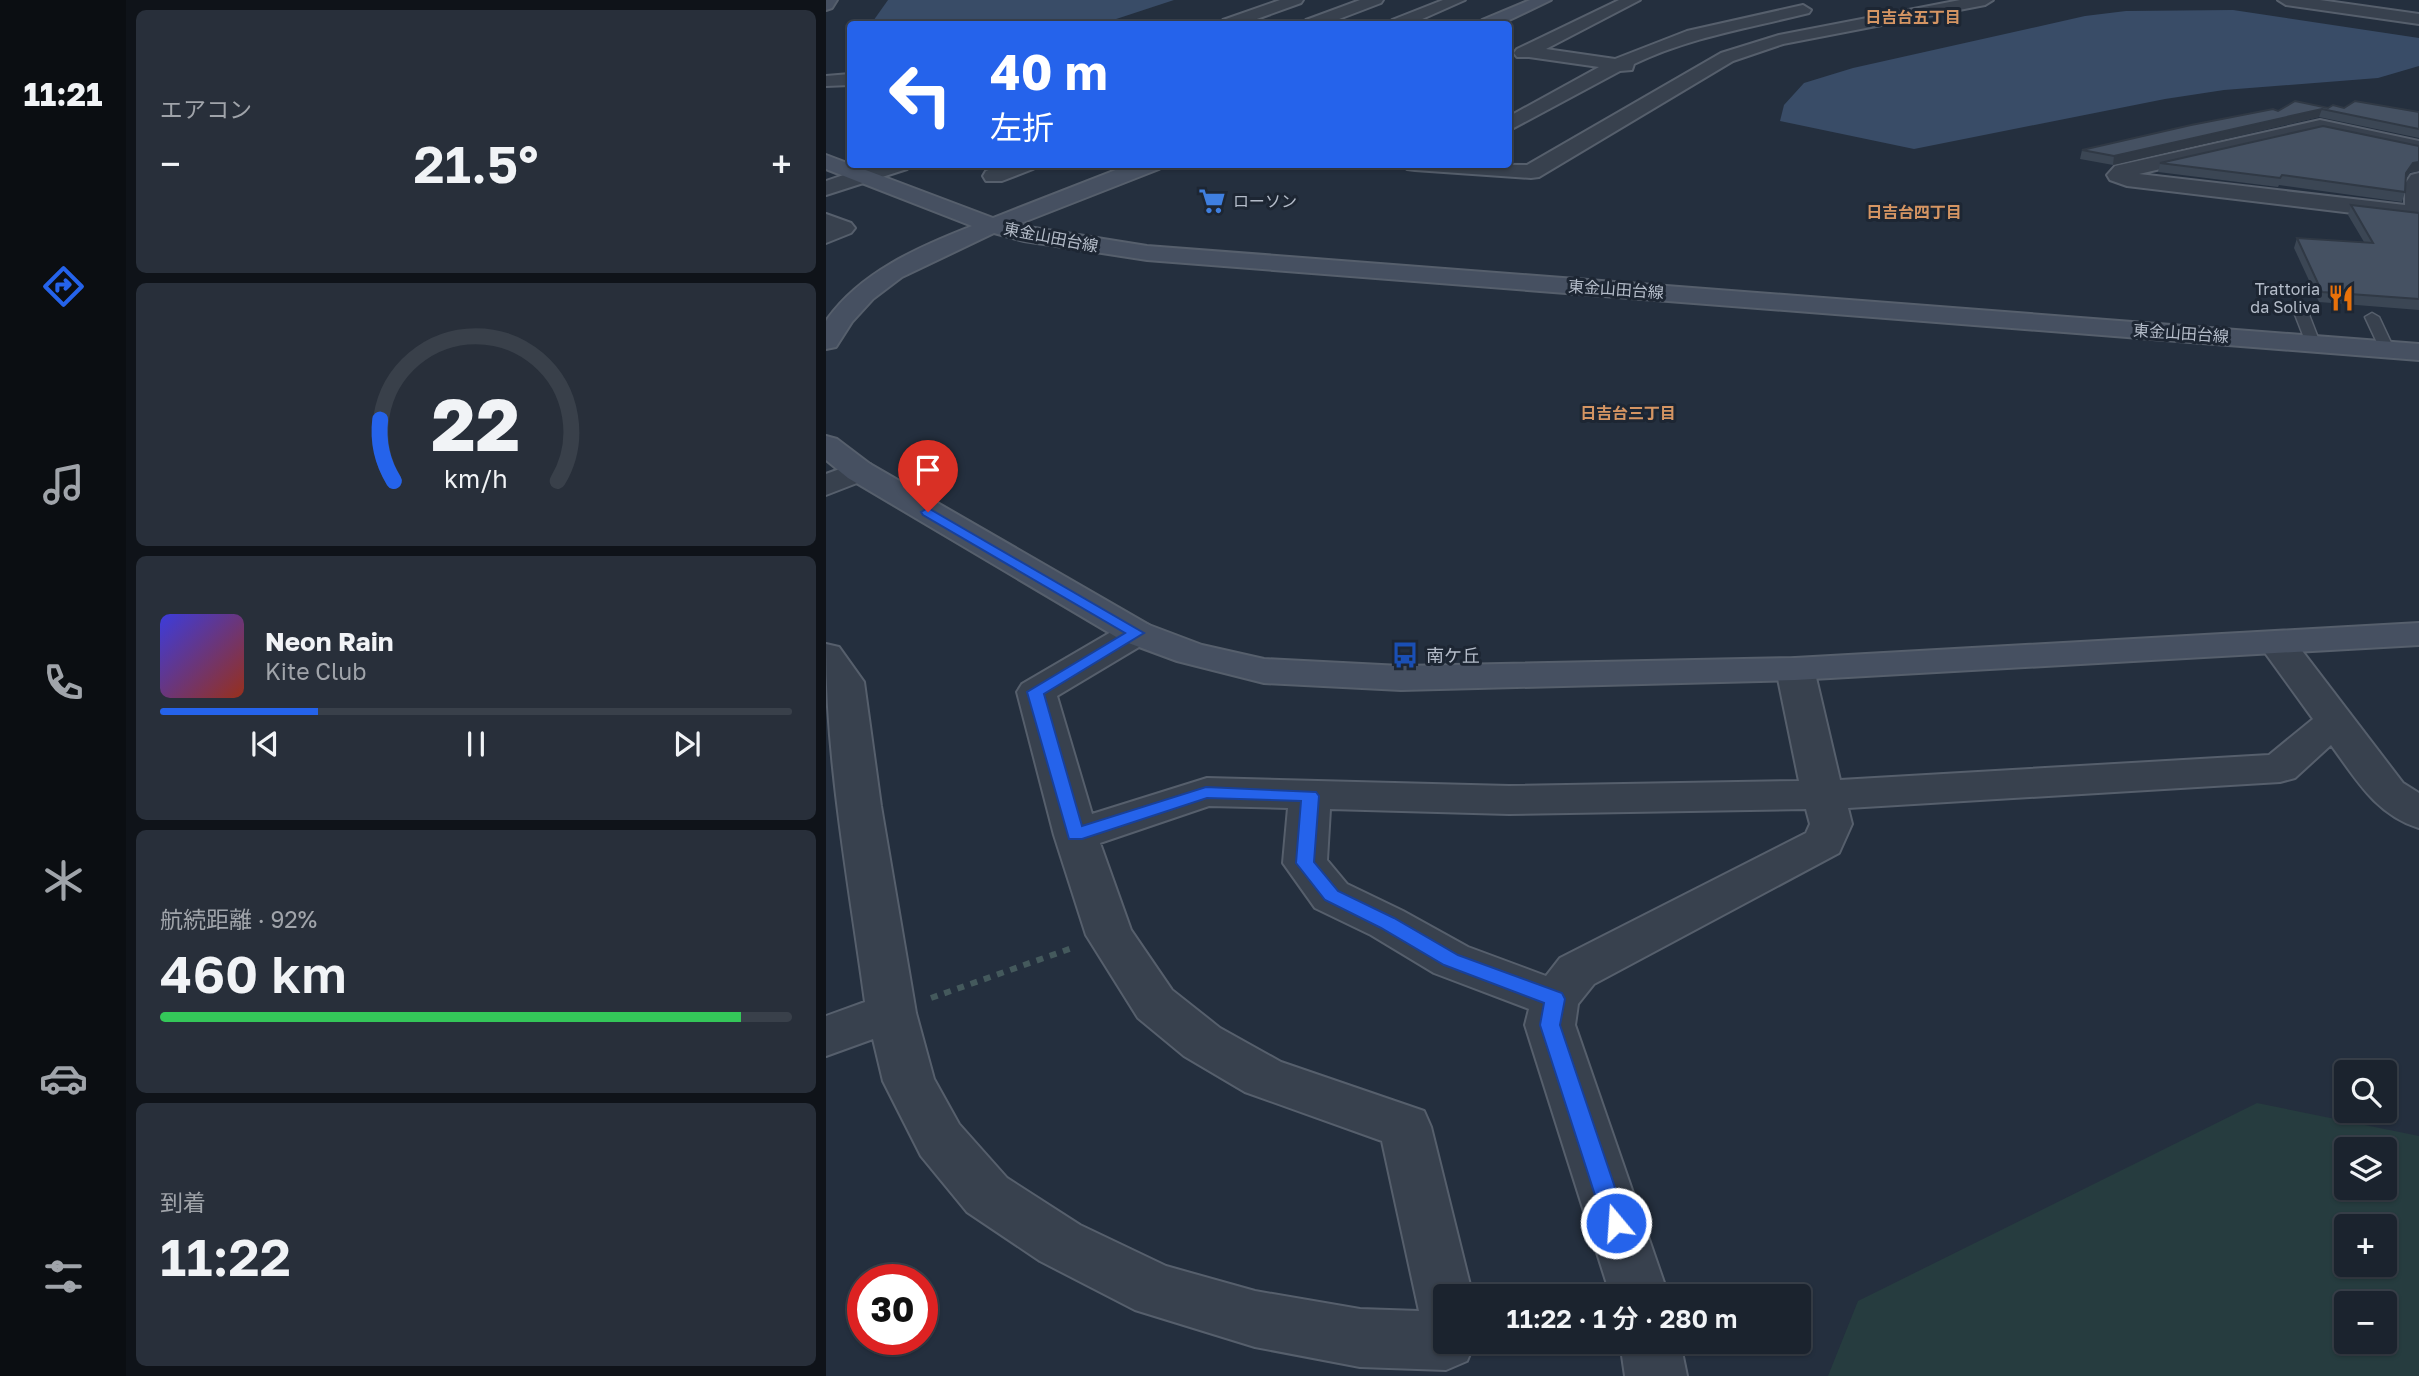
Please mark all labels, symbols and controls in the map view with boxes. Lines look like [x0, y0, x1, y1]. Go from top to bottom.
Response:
district label: 日吉台五丁目 [1865, 7, 1961, 27]
text: 40 m [990, 42, 1108, 101]
icon: left [875, 49, 966, 140]
text: 11:21 [23, 75, 103, 113]
text: エアコン [160, 95, 252, 123]
text: 左折 [990, 108, 1054, 146]
text: 21.5° [414, 132, 538, 194]
text: − [160, 141, 181, 186]
text: + [771, 141, 792, 186]
supermarket icon: ローソン [1197, 186, 1227, 216]
place label: ローソン [1233, 191, 1297, 211]
district label: 日吉台四丁目 [1866, 202, 1962, 222]
street label: 東金山田台線 [1002, 218, 1100, 256]
icon: directions [39, 262, 88, 311]
street label: 東金山田台線 [1567, 276, 1665, 302]
place label: Trattoria da Soliva [2250, 279, 2320, 317]
restaurant icon: Trattoria da Soliva [2326, 283, 2356, 313]
street label: 東金山田台線 [2132, 320, 2230, 346]
text: 22 [432, 380, 520, 467]
district label: 日吉台三丁目 [1580, 403, 1676, 423]
pin [898, 440, 958, 512]
icon: arrive [909, 451, 947, 489]
icon: music [39, 460, 88, 509]
text: km/h [444, 463, 508, 494]
text: Neon Rain [265, 626, 394, 657]
bus stop icon: 南ケ丘 [1390, 640, 1420, 670]
place label: 南ケ丘 [1426, 644, 1480, 666]
text: Kite Club [265, 657, 366, 685]
icon: phone [39, 658, 88, 707]
icon: previous [246, 725, 284, 763]
icon: pause [457, 725, 495, 763]
icon: next [668, 725, 706, 763]
icon: climate [39, 856, 88, 905]
text: 航続距離 · 92% [160, 905, 317, 933]
text: 460 km [160, 942, 347, 1004]
icon: car [39, 1054, 88, 1103]
map controls [2334, 1060, 2397, 1354]
button: search [2334, 1060, 2397, 1123]
button: layers [2334, 1137, 2397, 1200]
position arrow [1579, 1186, 1653, 1260]
text: 到着 [160, 1188, 206, 1216]
button: + [2334, 1214, 2397, 1277]
text: 11:22 [160, 1225, 291, 1287]
icon: filters [39, 1252, 88, 1301]
speed limit sign: 30 [847, 1264, 938, 1355]
button: − [2334, 1291, 2397, 1354]
text: 11:22 · 1 分 · 280 m [1507, 1303, 1737, 1334]

